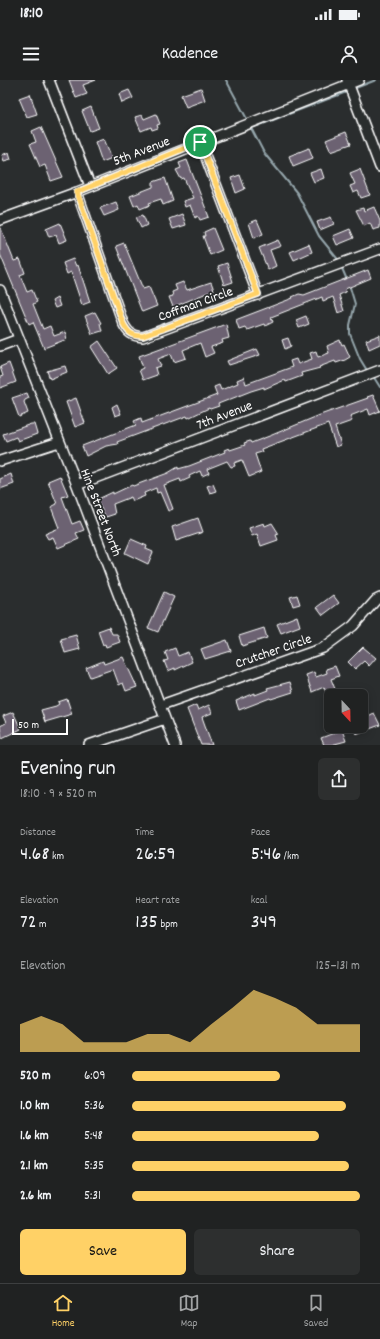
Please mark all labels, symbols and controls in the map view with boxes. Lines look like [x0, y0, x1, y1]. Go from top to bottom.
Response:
text: 18:10 [20, 3, 43, 25]
text: Kadence [162, 42, 218, 67]
icon: menu [20, 43, 42, 65]
icon: person [338, 43, 360, 65]
pin [183, 125, 217, 159]
icon: arrive [189, 131, 211, 153]
street label: 5th Avenue [110, 132, 173, 172]
street label: Coffman Circle [155, 282, 236, 328]
street label: 7th Avenue [194, 396, 256, 436]
street label: Hine Street North [74, 466, 126, 560]
street label: Crutcher Circle [233, 629, 315, 674]
north arrow [324, 689, 368, 733]
map controls [324, 689, 368, 733]
scale bar [12, 717, 68, 736]
text: 50 m [18, 718, 39, 734]
text: Evening run [20, 754, 116, 785]
button: share [318, 758, 360, 800]
text: 18:10 · 9 × 520 m [20, 785, 97, 804]
text: Distance [20, 825, 56, 841]
text: Time [135, 825, 154, 841]
text: Pace [251, 825, 270, 841]
text: 4.68 [20, 841, 49, 869]
text: 26:59 [135, 841, 176, 869]
text: 5:46 [251, 841, 281, 869]
text: km [49, 849, 64, 865]
text: /km [281, 849, 299, 865]
text: Elevation [20, 893, 58, 909]
text: Heart rate [135, 893, 180, 909]
text: kcal [251, 893, 267, 909]
text: 72 [20, 909, 36, 937]
text: 135 [135, 909, 158, 937]
text: 349 [251, 909, 277, 937]
text: m [36, 917, 46, 933]
text: bpm [158, 917, 178, 933]
text: Elevation [20, 957, 65, 976]
text: 125–131 m [316, 957, 360, 976]
text: 520 m [20, 1067, 51, 1086]
text: 6:09 [84, 1067, 106, 1086]
text: 1.0 km [20, 1097, 49, 1116]
text: 5:36 [84, 1097, 104, 1116]
text: 1.6 km [20, 1127, 49, 1146]
text: 5:48 [84, 1127, 103, 1146]
text: 2.1 km [20, 1157, 48, 1176]
text: 5:35 [84, 1157, 104, 1176]
text: 2.6 km [20, 1187, 51, 1206]
text: 5:31 [84, 1187, 101, 1206]
button: Save [20, 1229, 186, 1275]
button: Share [194, 1229, 360, 1275]
tab: Home [52, 1292, 75, 1332]
tab: Map [178, 1292, 200, 1332]
tab: Saved [304, 1292, 328, 1332]

